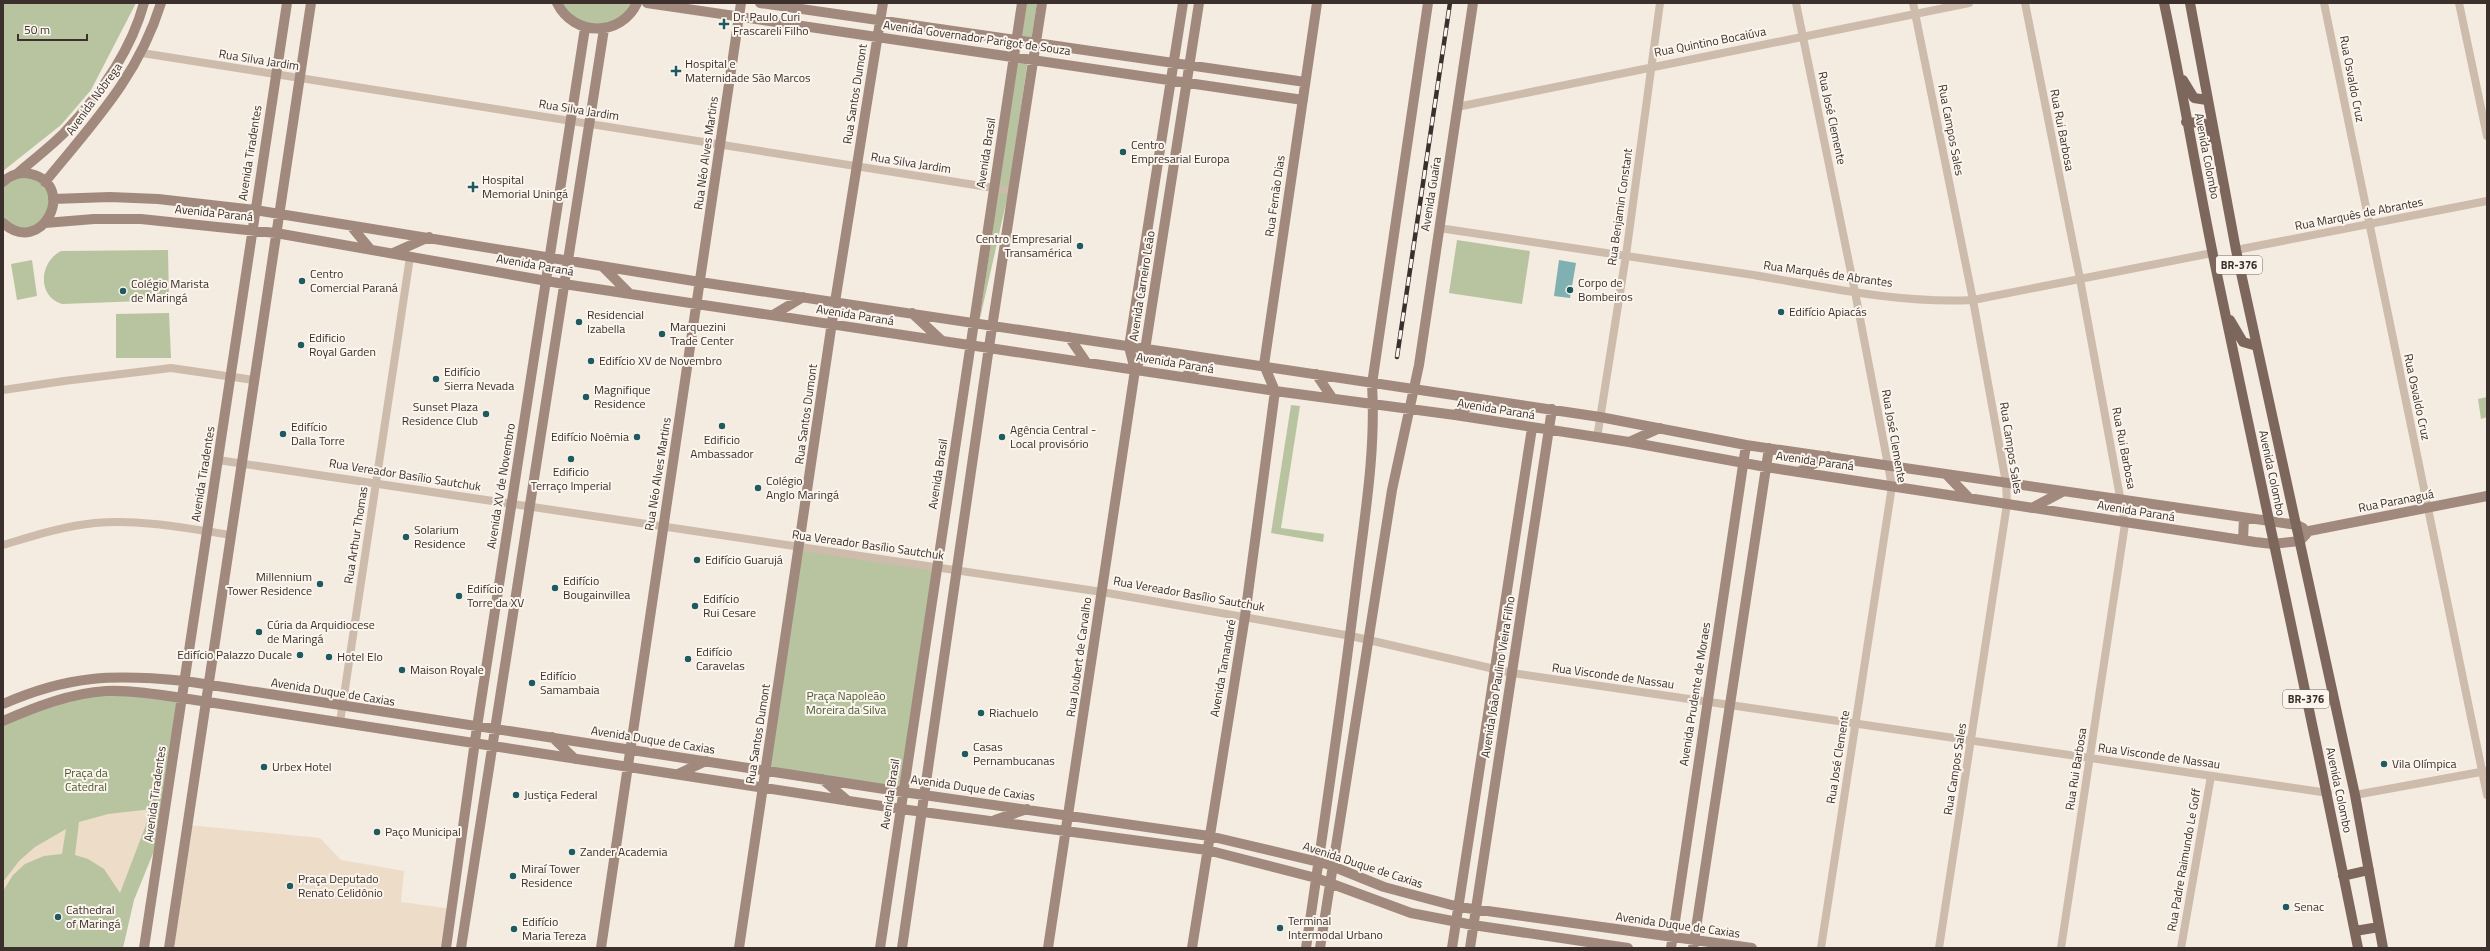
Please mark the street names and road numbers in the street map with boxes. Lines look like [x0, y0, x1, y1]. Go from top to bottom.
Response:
street label: Avenida Governador Parigot de Souza [882, 15, 1072, 60]
street label: Rua Quintino Bocaiúva [1652, 21, 1767, 62]
street label: Rua Osvaldo Cruz [2335, 34, 2370, 124]
street label: Rua Santos Dumont [837, 42, 872, 145]
street label: Rua Silva Jardim [218, 44, 301, 75]
street label: Avenida Nóbrega [61, 58, 126, 139]
street label: Rua José Clemente [1813, 70, 1852, 166]
street label: Rua Campos Sales [1933, 83, 1970, 178]
street label: Rua Rui Barbosa [2045, 87, 2080, 173]
street label: Rua Silva Jardim [538, 94, 621, 125]
street label: Rua Néo Alves Martins [688, 95, 723, 211]
street label: Avenida Tiradentes [233, 103, 267, 202]
street label: Avenida Colombo [2190, 111, 2225, 201]
street label: Avenida Brasil [971, 116, 1000, 190]
street label: Rua Benjamin Constant [1602, 146, 1637, 267]
street label: Rua Silva Jardim [870, 147, 953, 178]
street label: Rua Fernão Dias [1259, 154, 1290, 238]
street label: Avenida Guaíra [1415, 155, 1446, 233]
street label: Rua Marquês de Abrantes [2293, 192, 2425, 235]
street label: Avenida Paraná [174, 199, 254, 226]
street label: Avenida Carneiro Leão [1123, 229, 1160, 343]
street label: Avenida Paraná [495, 248, 575, 281]
street label: Rua Marquês de Abrantes [1762, 255, 1894, 292]
road number: BR-376 [2216, 256, 2262, 274]
street label: Avenida Paraná [815, 299, 895, 330]
street label: Avenida Paraná [1135, 347, 1215, 378]
street label: Rua Osvaldo Cruz [2399, 352, 2436, 442]
street label: Rua Santos Dumont [789, 362, 822, 465]
street label: Rua José Clemente [1877, 388, 1912, 484]
street label: Avenida Paraná [1456, 393, 1536, 424]
street label: Rua Campos Sales [1995, 401, 2028, 496]
street label: Rua Rui Barbosa [2107, 405, 2142, 491]
street label: Rua Néo Alves Martins [639, 416, 676, 532]
street label: Avenida XV de Novembro [481, 422, 520, 550]
street label: Avenida Tiradentes [186, 424, 220, 523]
street label: Avenida Colombo [2254, 428, 2291, 518]
street label: Avenida Brasil [923, 437, 952, 511]
street label: Avenida Paraná [1775, 446, 1855, 475]
street label: Rua Vereador Basílio Sautchuk [328, 453, 483, 496]
street label: Rua Paranaguá [2356, 484, 2435, 517]
street label: Rua Arthur Thomas [338, 485, 373, 585]
street label: Avenida Paraná [2096, 495, 2176, 526]
street label: Rua Vereador Basílio Sautchuk [791, 524, 946, 565]
street label: Rua Vereador Basílio Sautchuk [1112, 571, 1267, 616]
street label: Avenida João Paulino Vieira Filho [1475, 595, 1520, 759]
street label: Rua Joubert de Carvalho [1061, 596, 1096, 718]
street label: Avenida Tamandaré [1205, 618, 1240, 718]
street label: Avenida Prudente de Moraes [1674, 620, 1715, 767]
street label: Rua Visconde de Nassau [1551, 658, 1675, 693]
street label: Avenida Duque de Caxias [270, 672, 397, 711]
street label: Rua Santos Dumont [740, 682, 775, 785]
road number: BR-376 [2283, 690, 2329, 708]
street label: Rua José Clemente [1821, 709, 1854, 805]
street label: Avenida Duque de Caxias [590, 720, 717, 759]
street label: Rua Campos Sales [1938, 721, 1971, 816]
street label: Rua Rui Barbosa [2060, 726, 2091, 811]
street label: Rua Visconde de Nassau [2097, 738, 2221, 773]
street label: Avenida Tiradentes [138, 744, 171, 843]
street label: Avenida Colombo [2321, 745, 2358, 835]
street label: Avenida Brasil [875, 757, 904, 831]
street label: Avenida Duque de Caxias [910, 769, 1037, 806]
street label: Rua Padre Raimundo Le Goff [2162, 787, 2205, 933]
street label: Avenida Duque de Caxias [1301, 836, 1426, 893]
street label: Avenida Duque de Caxias [1615, 906, 1742, 943]

